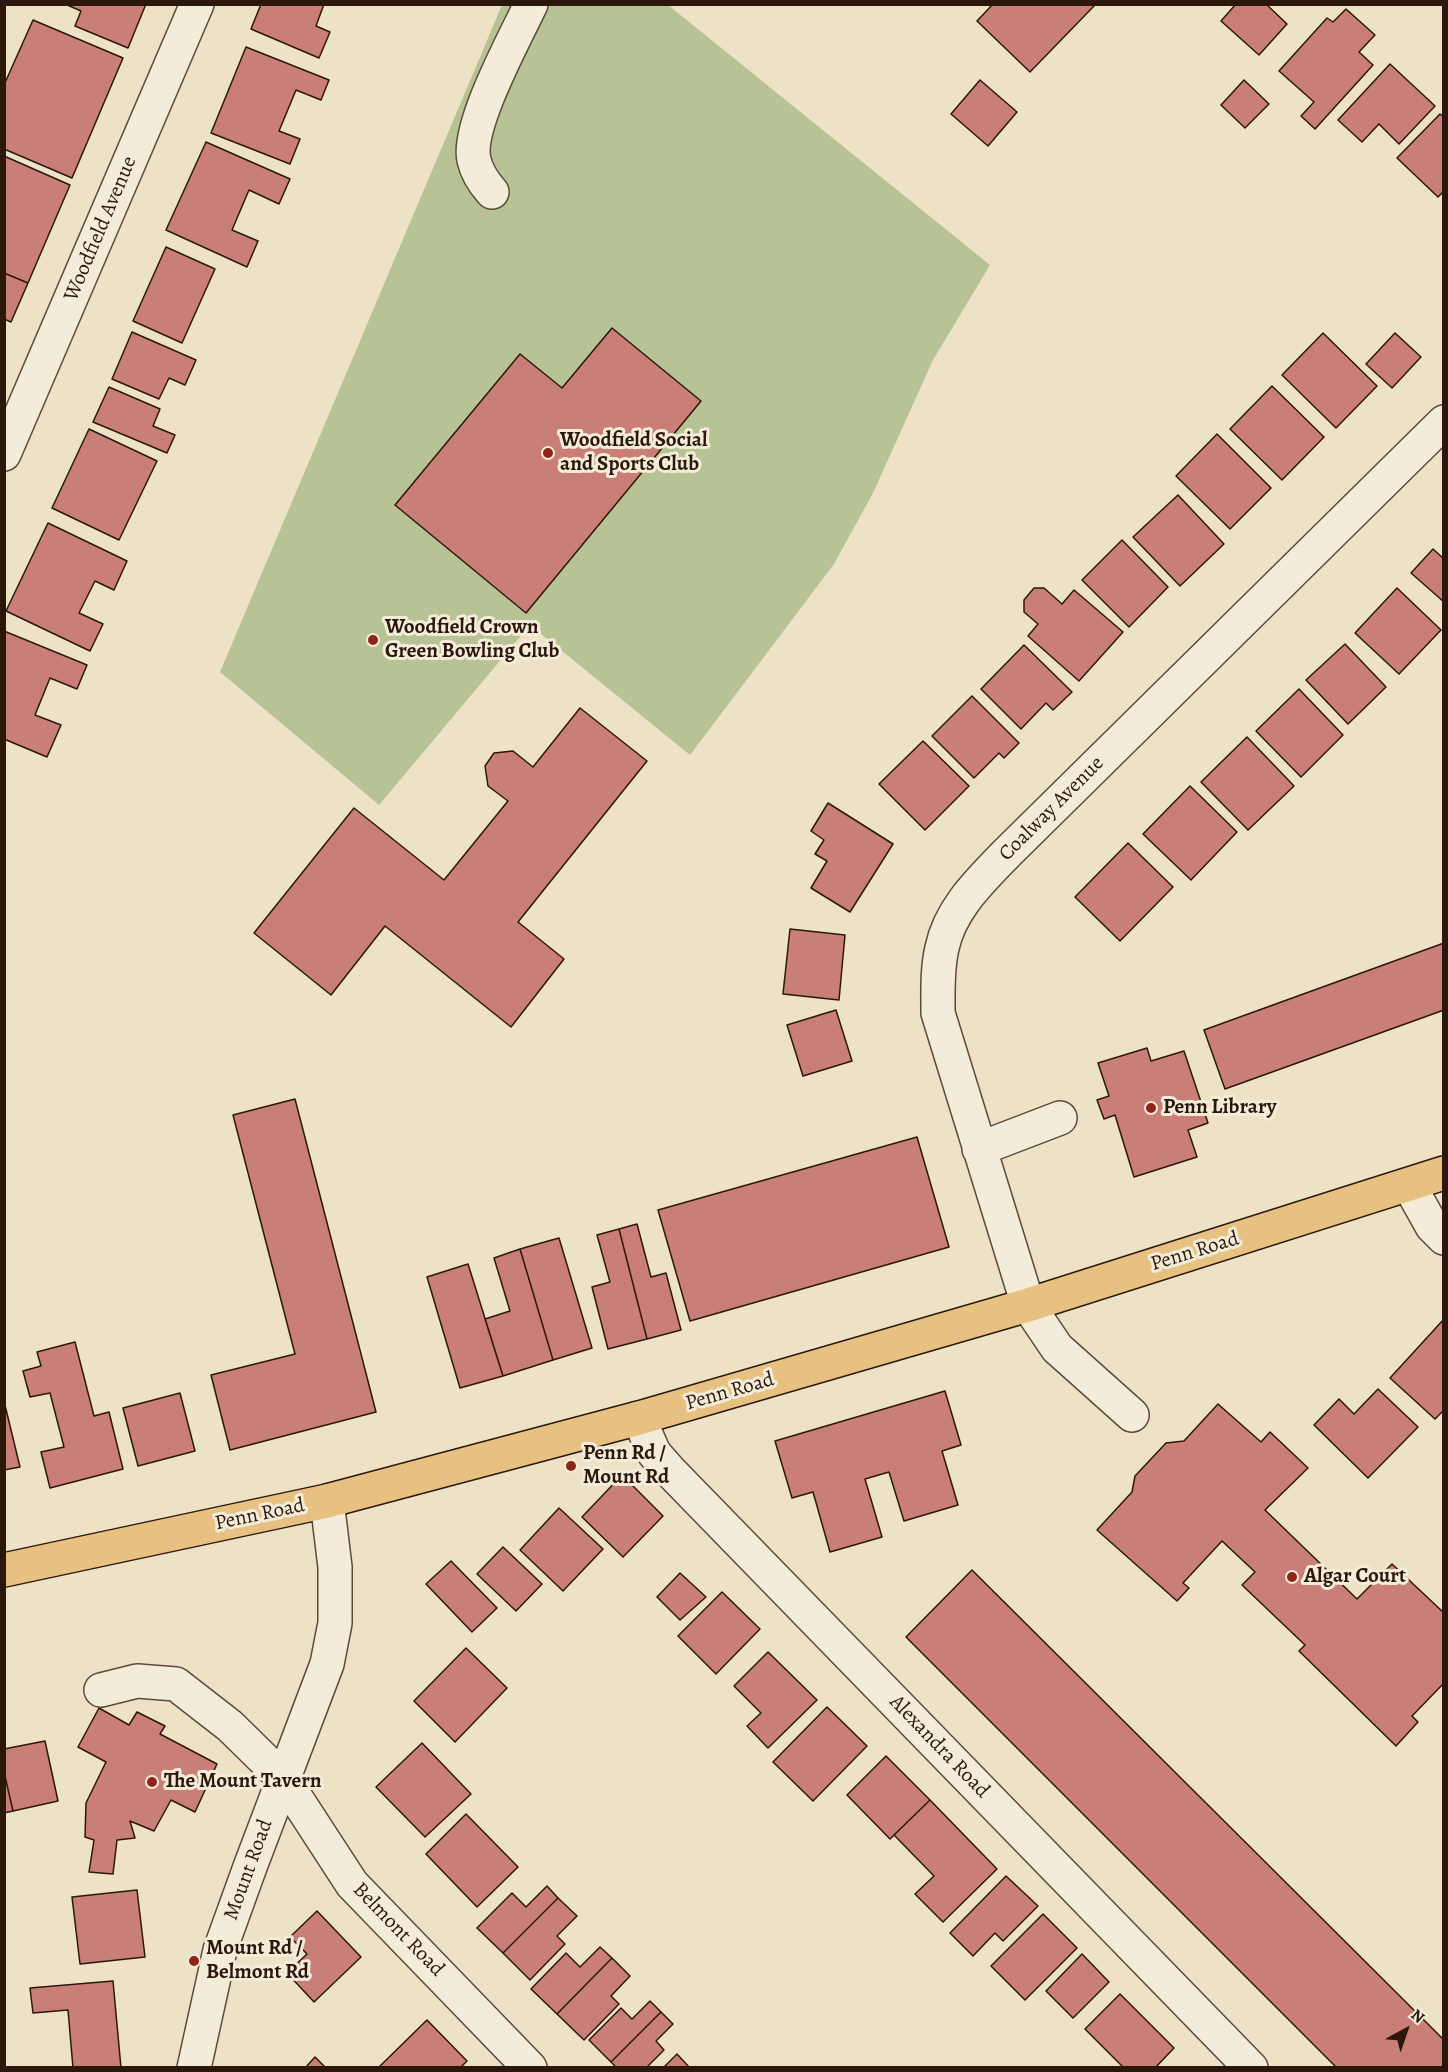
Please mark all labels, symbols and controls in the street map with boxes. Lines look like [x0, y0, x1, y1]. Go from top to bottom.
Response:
street label: Woodfield Avenue [59, 153, 143, 305]
place label: Woodfield Social and Sports Club [560, 428, 707, 478]
marker: Woodfield Social and Sports Club [541, 446, 555, 460]
place label: Woodfield Crown Green Bowling Club [385, 615, 559, 665]
marker: Woodfield Crown Green Bowling Club [366, 633, 380, 647]
street label: Coalway Avenue [994, 751, 1110, 867]
place label: Penn Library [1163, 1095, 1277, 1121]
marker: Penn Library [1144, 1101, 1158, 1115]
street label: Penn Road [1148, 1227, 1242, 1277]
street label: Penn Road [683, 1367, 777, 1417]
place label: Penn Rd / Mount Rd [583, 1441, 669, 1491]
marker: Penn Rd / Mount Rd [564, 1459, 578, 1473]
street label: Penn Road [213, 1493, 307, 1537]
place label: Algar Court [1304, 1564, 1406, 1590]
marker: Algar Court [1285, 1570, 1299, 1584]
street label: Alexandra Road [884, 1690, 994, 1804]
place label: The Mount Tavern [164, 1769, 322, 1795]
marker: The Mount Tavern [145, 1775, 159, 1789]
street label: Mount Road [219, 1816, 279, 1924]
street label: Belmont Road [347, 1878, 449, 1982]
place label: Mount Rd / Belmont Rd [206, 1936, 309, 1986]
marker: Mount Rd / Belmont Rd [187, 1954, 201, 1968]
north arrow [1376, 2000, 1436, 2060]
text: N [1406, 2004, 1429, 2028]

